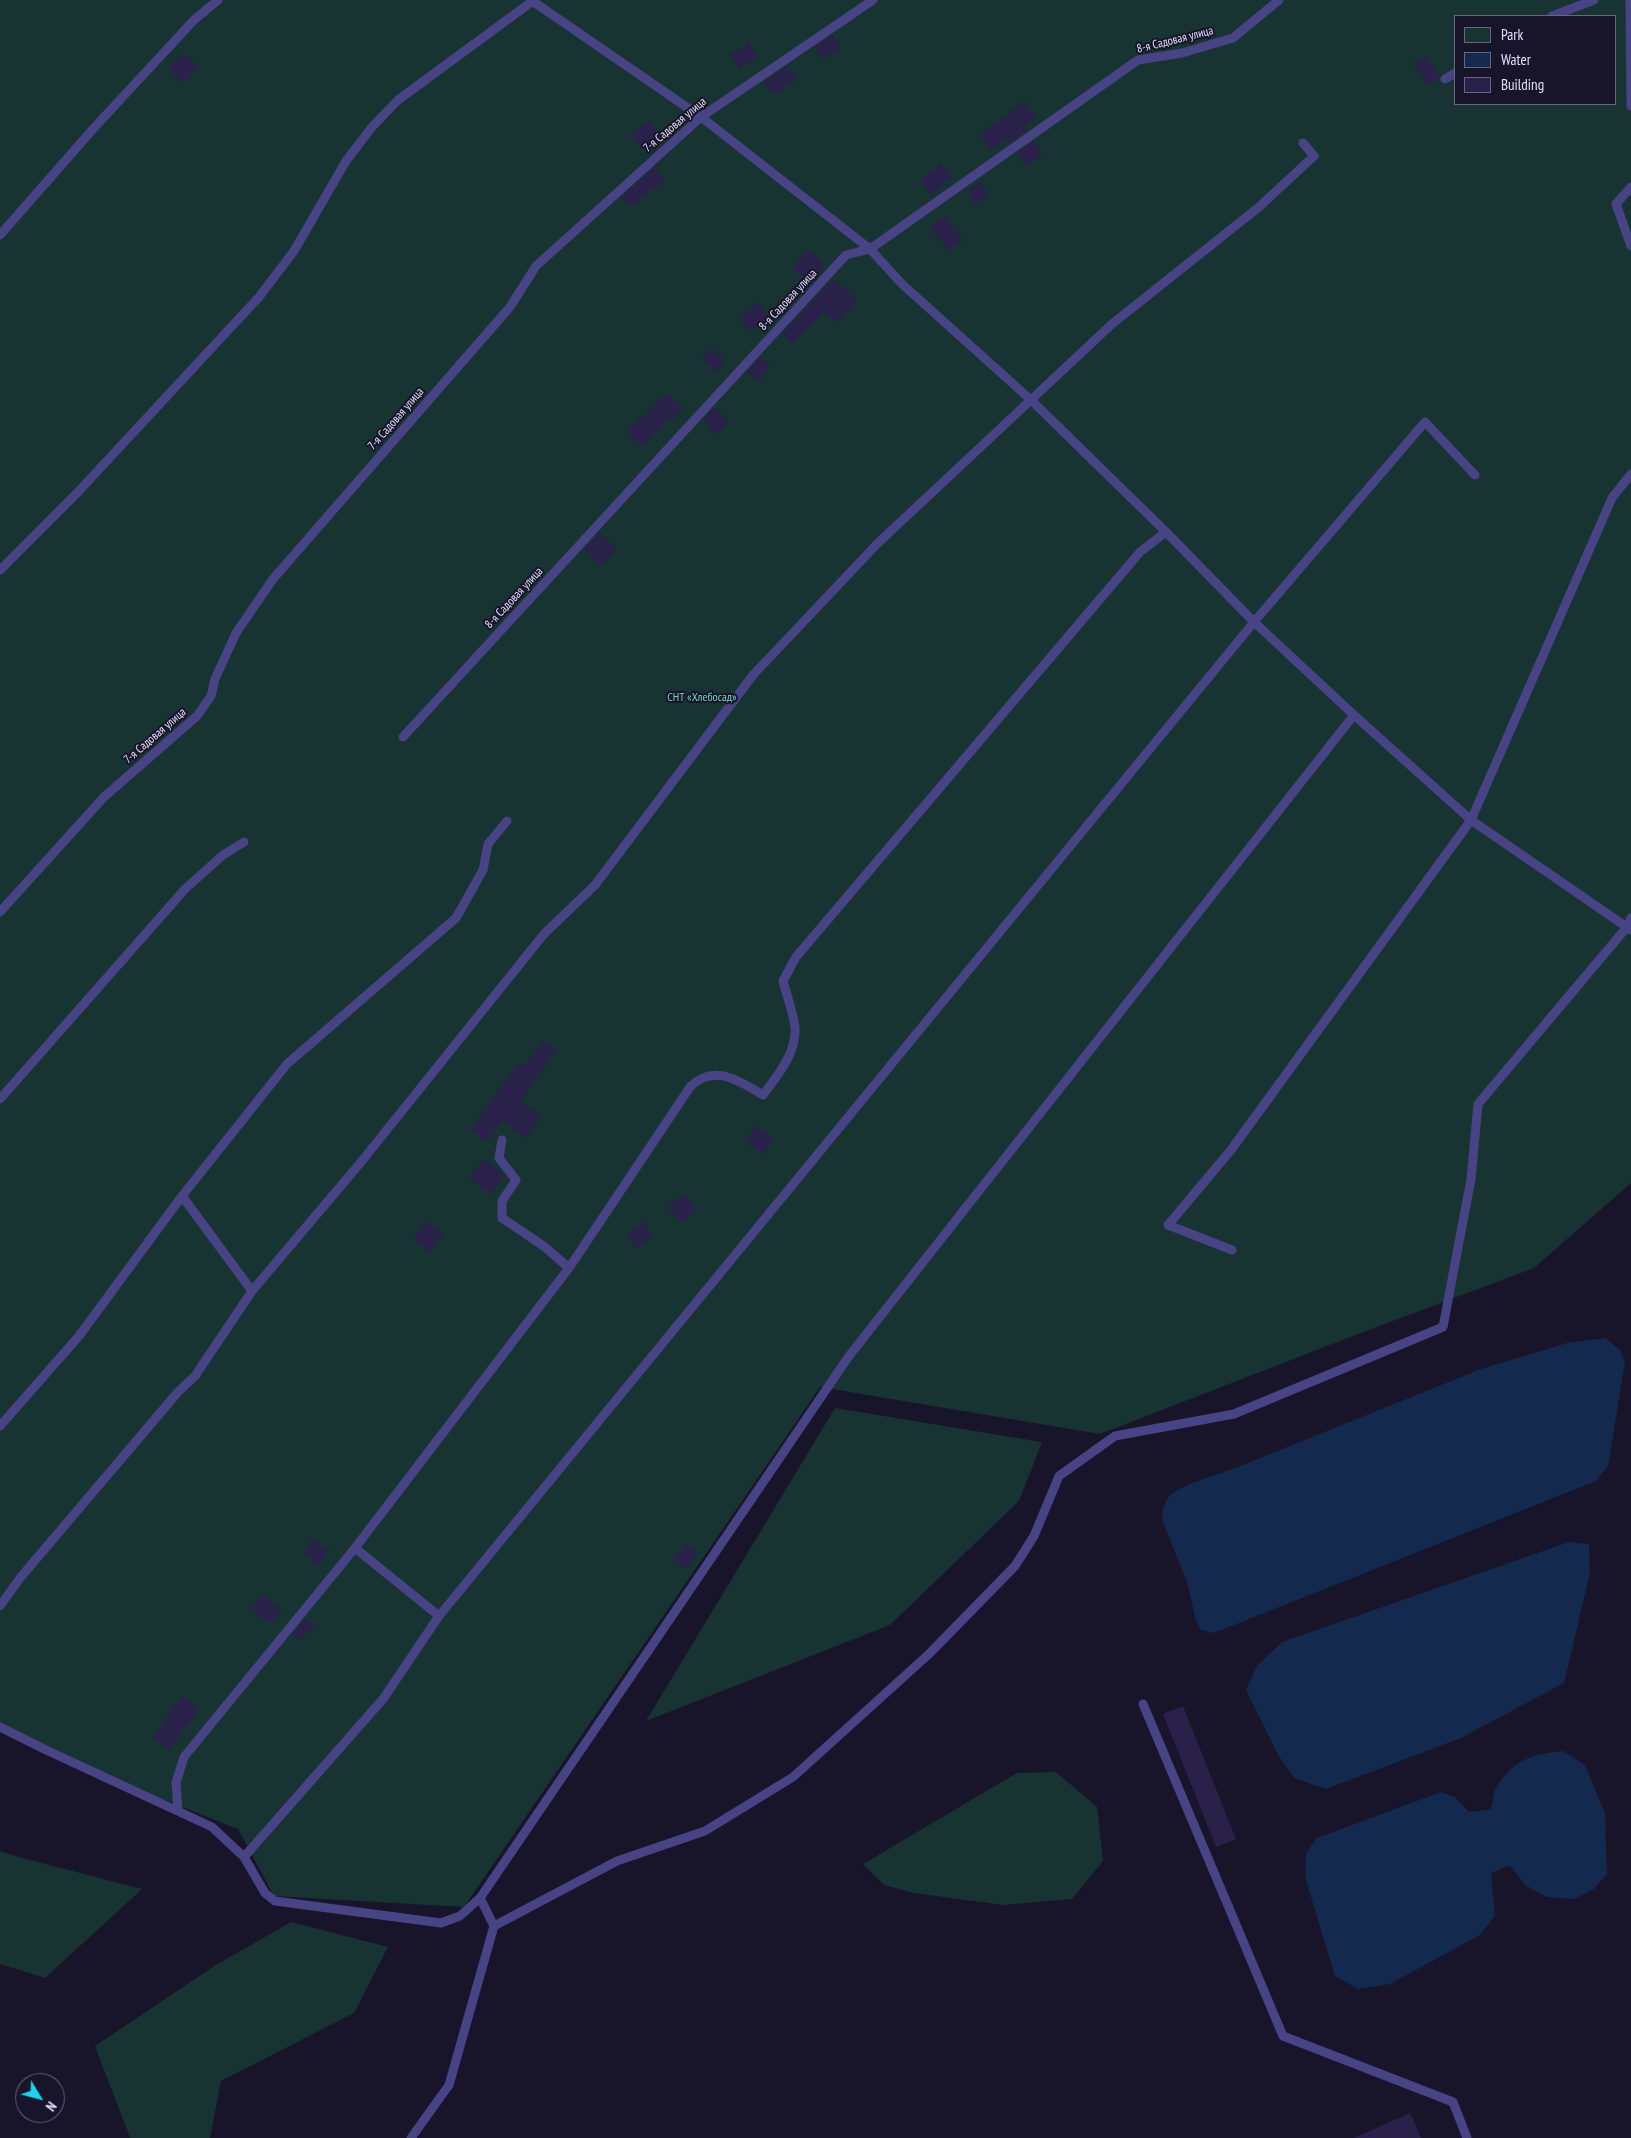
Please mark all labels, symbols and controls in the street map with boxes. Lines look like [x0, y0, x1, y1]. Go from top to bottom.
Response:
legend [1454, 15, 1616, 105]
street label: 8-я Садовая улица [1135, 24, 1215, 56]
text: Park [1501, 25, 1523, 44]
text: Water [1501, 50, 1531, 69]
text: Building [1501, 75, 1544, 94]
street label: 7-я Садовая улица [641, 95, 709, 155]
street label: 8-я Садовая улица [756, 266, 820, 334]
street label: 7-я Садовая улица [365, 385, 427, 453]
street label: 8-я Садовая улица [482, 564, 546, 632]
park label: СНТ «Хлебосад» [667, 691, 737, 705]
street label: 7-я Садовая улица [121, 705, 189, 767]
north arrow [15, 2073, 65, 2123]
text: N [42, 2098, 61, 2115]

